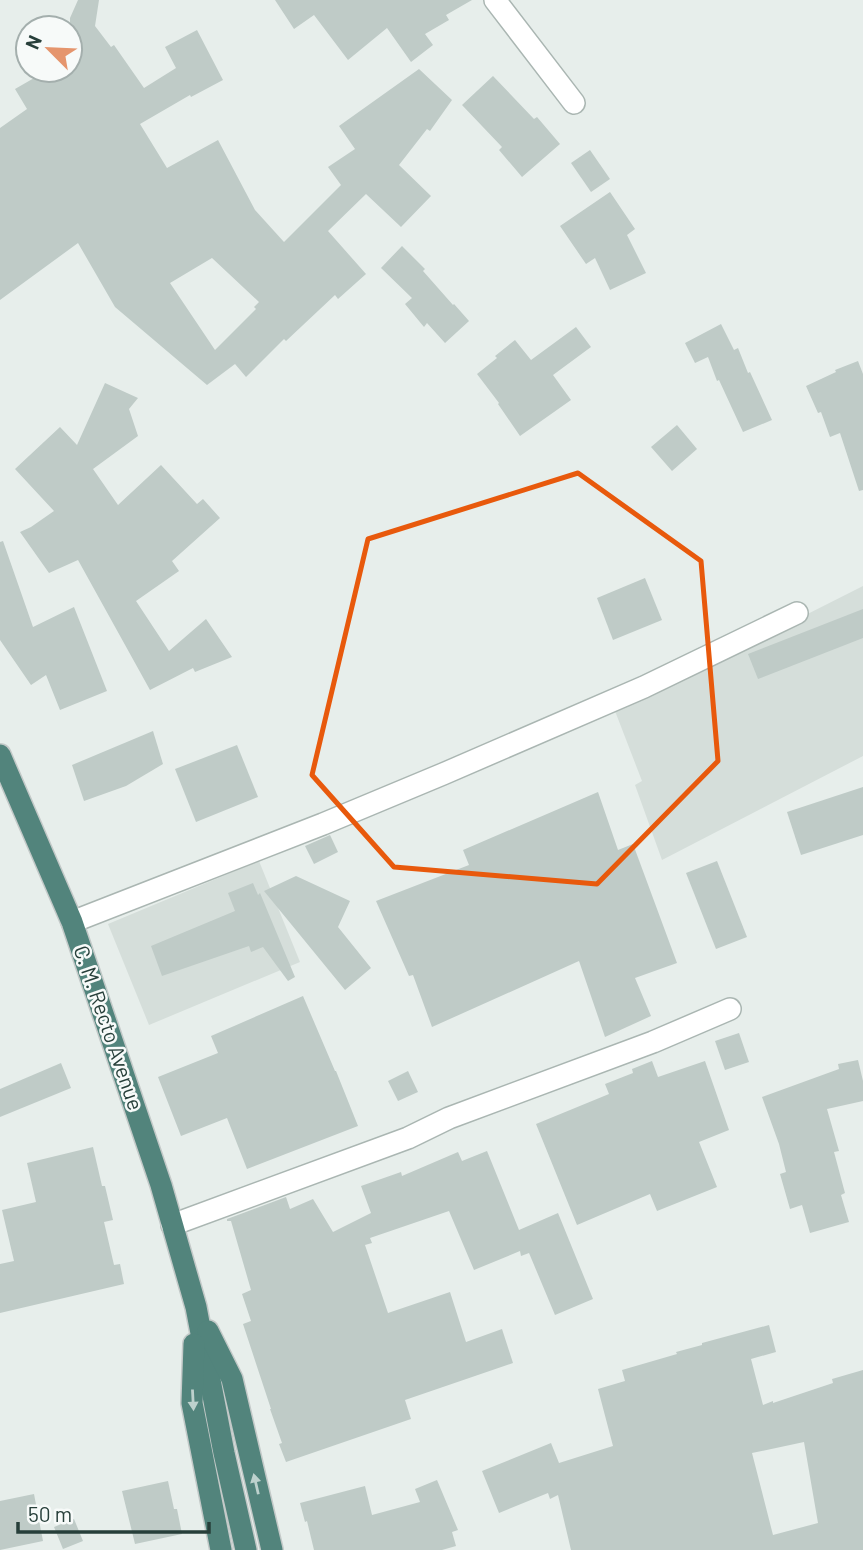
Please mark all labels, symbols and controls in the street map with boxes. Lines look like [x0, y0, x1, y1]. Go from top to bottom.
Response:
north arrow [14, 14, 84, 84]
text: N [20, 31, 46, 52]
street label: C. M. Recto Avenue [70, 942, 149, 1113]
one-way arrow [188, 1389, 199, 1411]
one-way arrow [251, 1472, 262, 1494]
scale bar [18, 1490, 208, 1534]
text: 50 m [28, 1501, 72, 1526]

